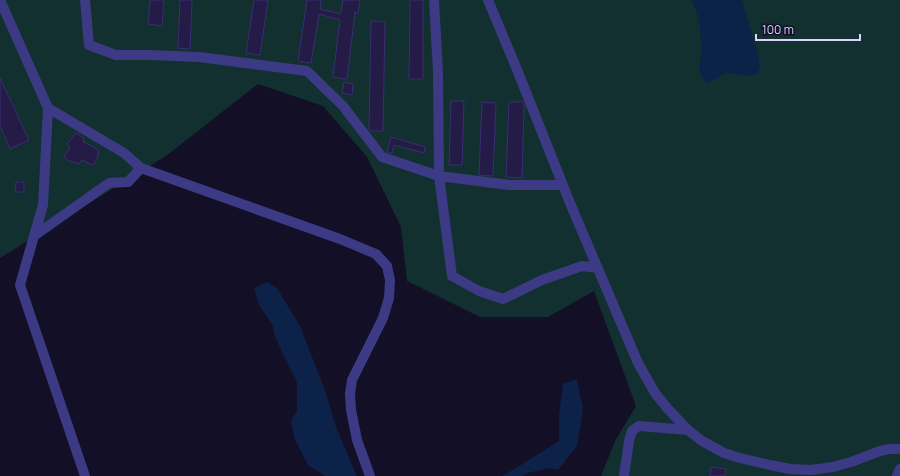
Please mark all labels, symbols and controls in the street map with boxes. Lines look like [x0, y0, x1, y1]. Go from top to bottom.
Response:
scale bar [756, 16, 860, 42]
text: 100 m [762, 21, 794, 38]

